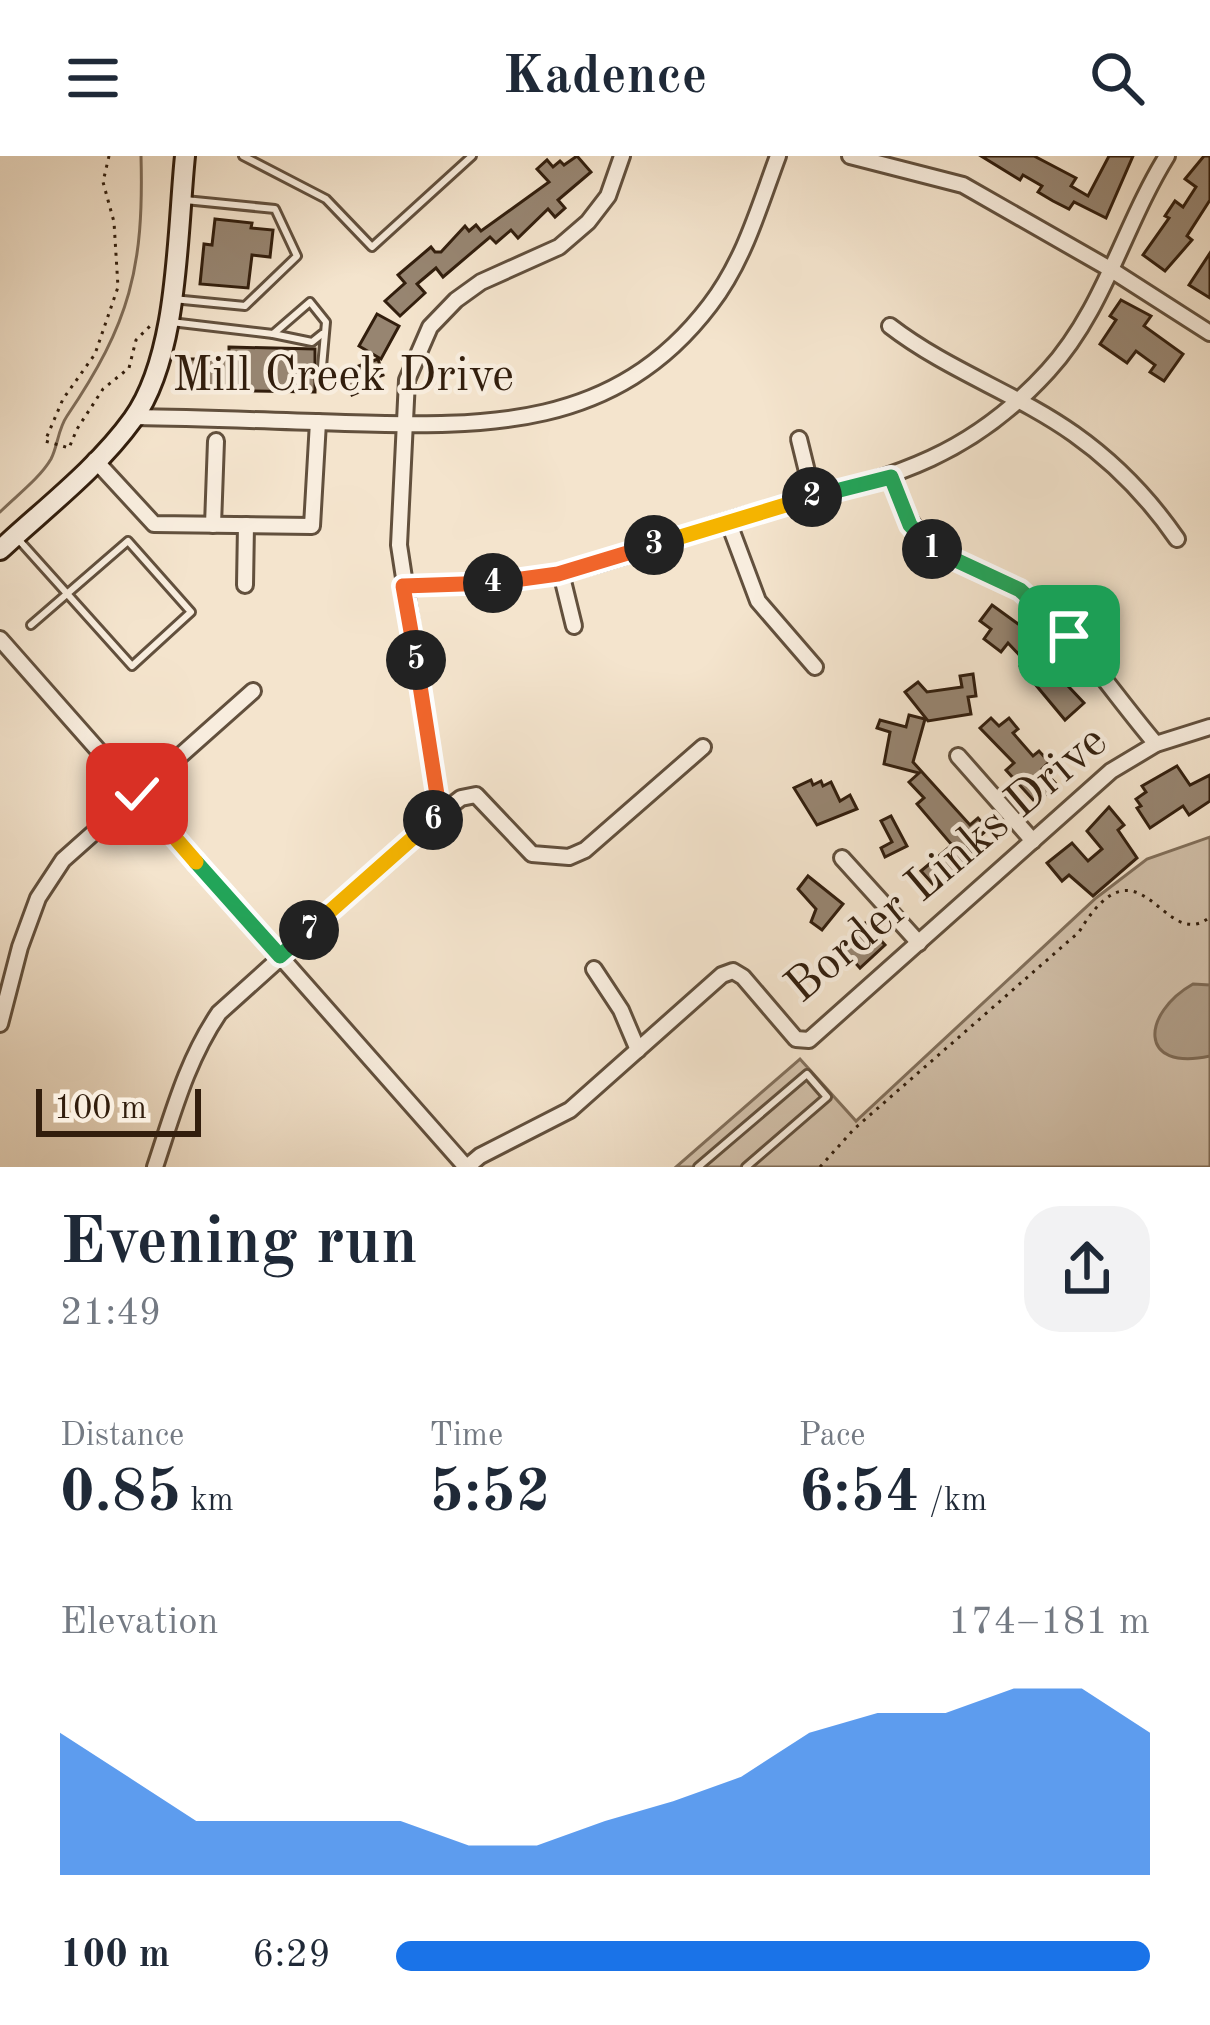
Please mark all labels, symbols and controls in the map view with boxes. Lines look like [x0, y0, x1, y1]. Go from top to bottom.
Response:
icon: menu [60, 45, 126, 111]
icon: search [1084, 45, 1150, 111]
text: Kadence [503, 51, 707, 105]
street label: Mill Creek Drive [172, 353, 514, 401]
pin: 2 [782, 467, 842, 527]
text: 2 [802, 480, 822, 513]
pin: 3 [624, 515, 684, 575]
pin: 1 [902, 519, 962, 579]
text: 3 [644, 528, 664, 561]
text: 1 [922, 532, 942, 565]
pin: 4 [463, 553, 523, 613]
text: 4 [483, 566, 503, 599]
pin [1018, 585, 1120, 687]
icon: arrive [1036, 603, 1102, 669]
pin: 5 [386, 630, 446, 690]
text: 5 [406, 643, 426, 676]
street label: Border Links Drive [777, 717, 1117, 1013]
pin [86, 743, 188, 845]
icon: check [104, 761, 170, 827]
pin: 6 [403, 790, 463, 850]
text: 6 [423, 803, 443, 836]
pin: 7 [279, 900, 339, 960]
text: 7 [299, 913, 319, 946]
scale bar [36, 1083, 201, 1136]
text: 100 m [54, 1093, 147, 1126]
button: share [1024, 1206, 1150, 1332]
text: Evening run [60, 1212, 418, 1278]
text: 21:49 [60, 1294, 161, 1333]
text: Distance [60, 1420, 184, 1453]
text: Time [429, 1420, 503, 1453]
text: Pace [799, 1420, 866, 1453]
text: 0.85 [60, 1464, 181, 1524]
text: 5:52 [429, 1464, 551, 1524]
text: 6:54 [799, 1464, 920, 1524]
text: km [181, 1485, 234, 1518]
text: /km [920, 1485, 987, 1518]
text: Elevation [60, 1603, 219, 1642]
text: 174–181 m [948, 1603, 1150, 1642]
text: 100 m [60, 1936, 170, 1975]
text: 6:29 [252, 1936, 331, 1975]

